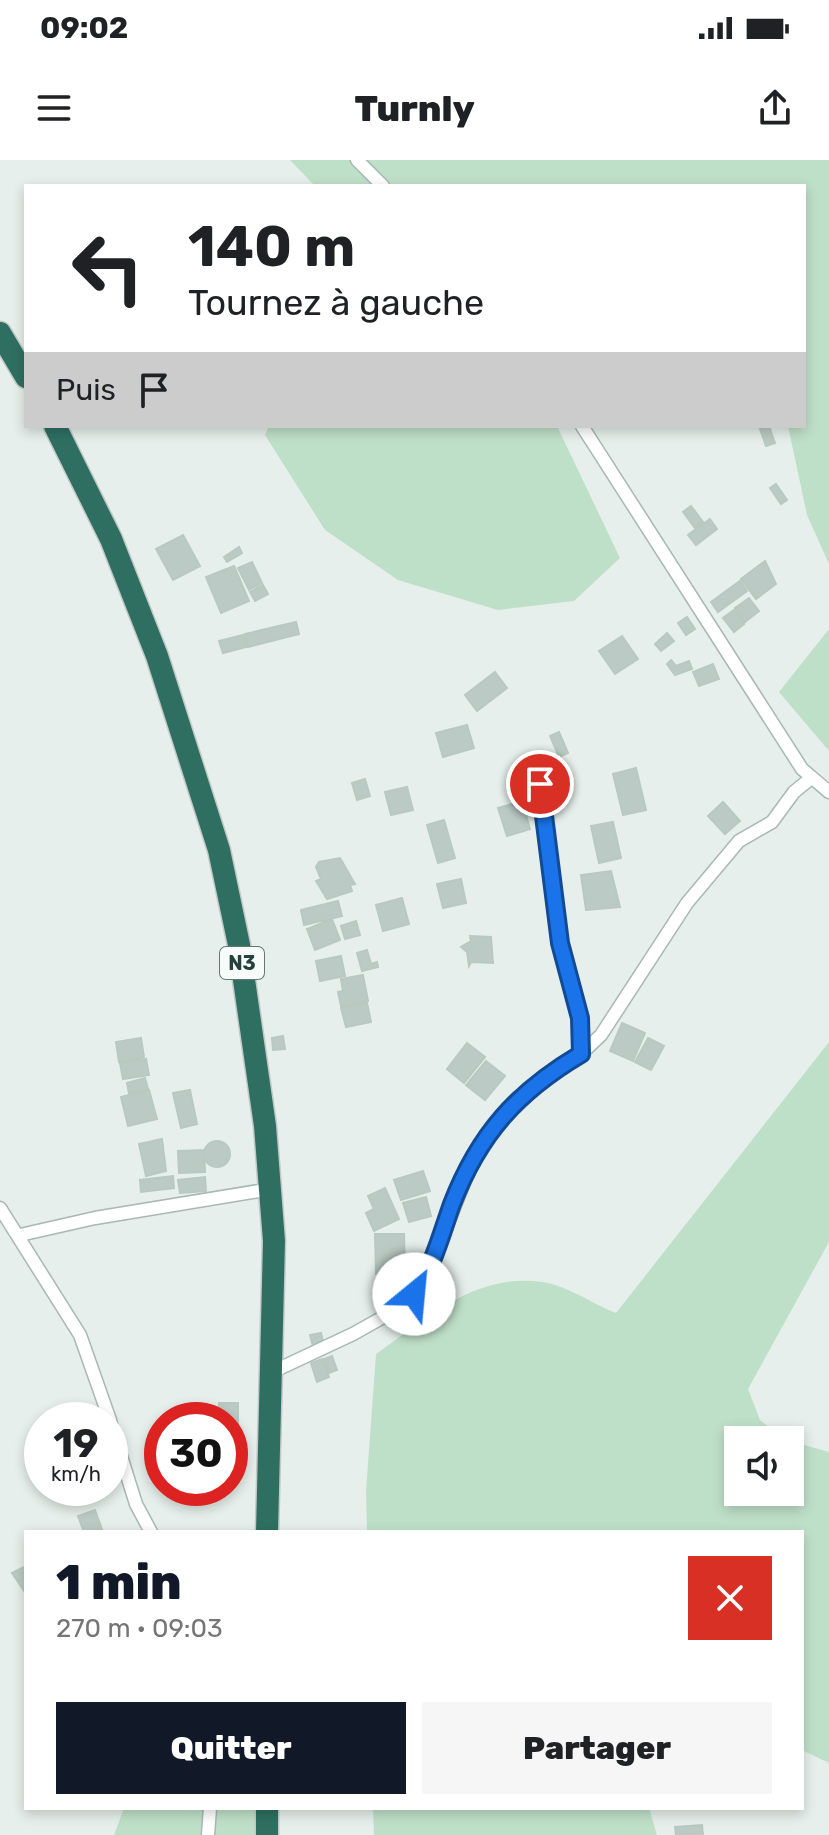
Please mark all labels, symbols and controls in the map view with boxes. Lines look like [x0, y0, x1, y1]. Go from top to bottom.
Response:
text: 09:02 [40, 10, 128, 46]
icon: menu [32, 86, 76, 130]
icon: share [753, 86, 797, 130]
text: Turnly [354, 87, 475, 130]
text: 140 m [188, 214, 355, 280]
icon: left [56, 216, 160, 320]
text: Tournez à gauche [188, 281, 484, 324]
icon: arrive [132, 368, 176, 412]
text: Puis [56, 372, 116, 408]
pin [506, 750, 574, 818]
icon: arrive [518, 762, 562, 806]
road number: N3 [220, 947, 264, 979]
position arrow [372, 1252, 456, 1336]
speed limit sign: 30 [144, 1402, 248, 1506]
text: 19 [53, 1420, 99, 1467]
map controls [724, 1426, 804, 1506]
button: sound [724, 1426, 804, 1506]
text: km/h [51, 1462, 101, 1486]
text: 1 min [56, 1554, 182, 1611]
button: close [688, 1556, 772, 1640]
text: 270 m · 09:03 [56, 1613, 223, 1644]
button: Quitter [56, 1702, 406, 1794]
button: Partager [422, 1702, 772, 1794]

